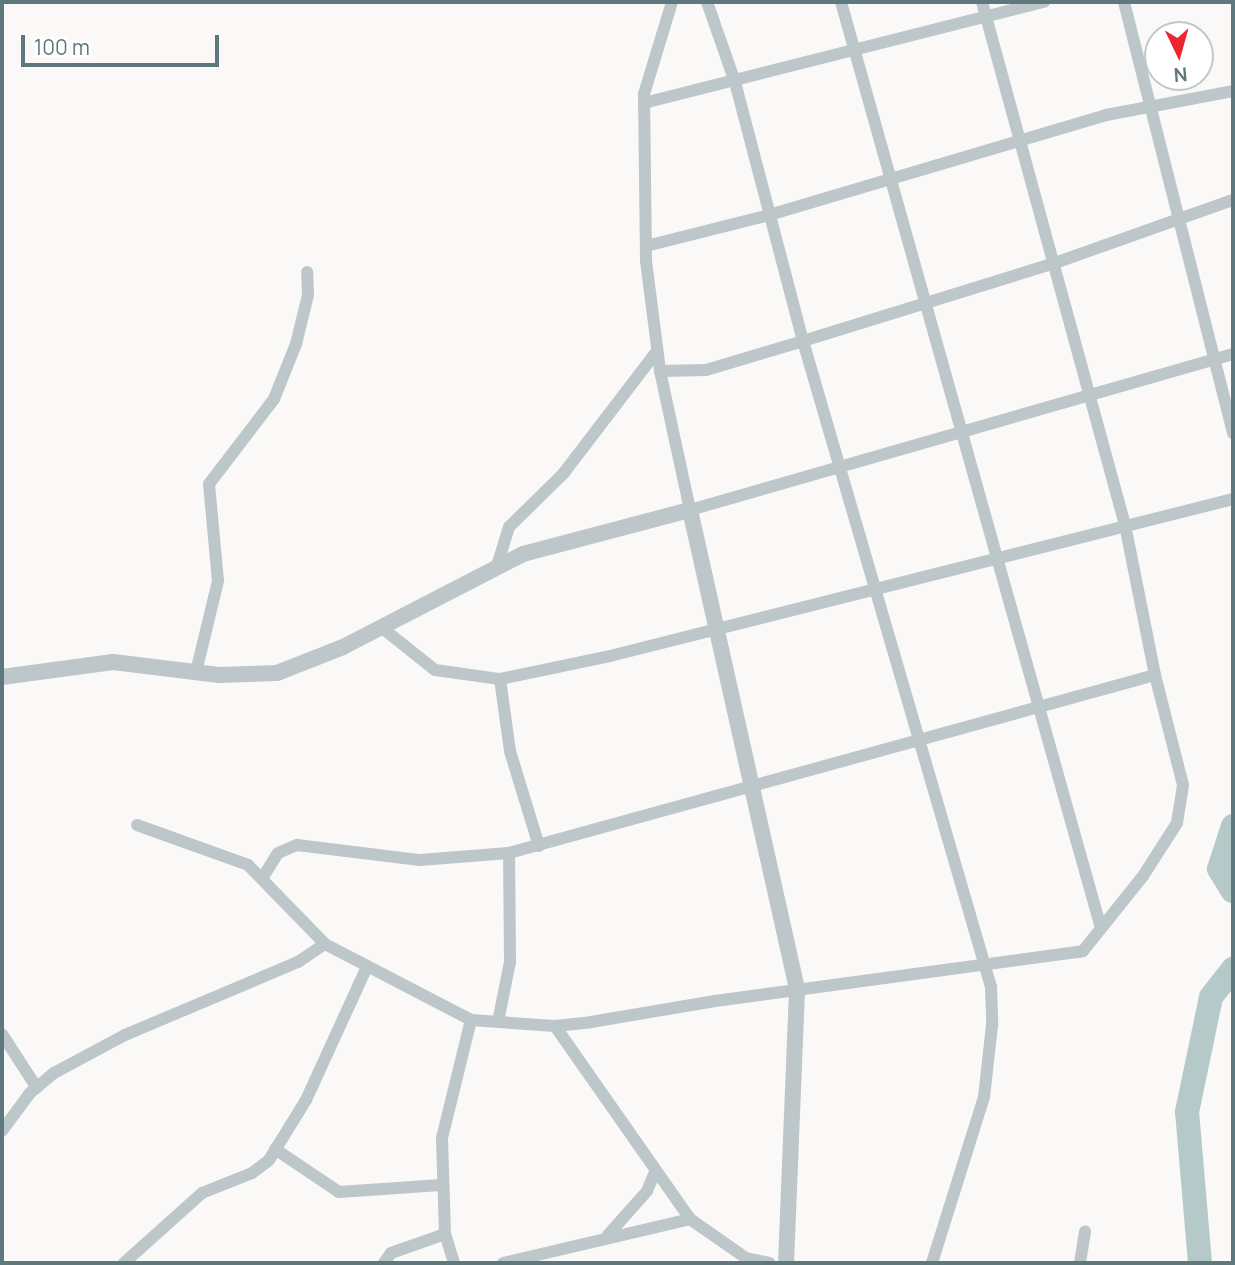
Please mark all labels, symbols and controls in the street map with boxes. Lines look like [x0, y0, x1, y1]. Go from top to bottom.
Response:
scale bar [24, 21, 222, 65]
north arrow [1144, 21, 1214, 91]
text: 100 m [34, 33, 90, 61]
text: N [1173, 61, 1189, 88]

